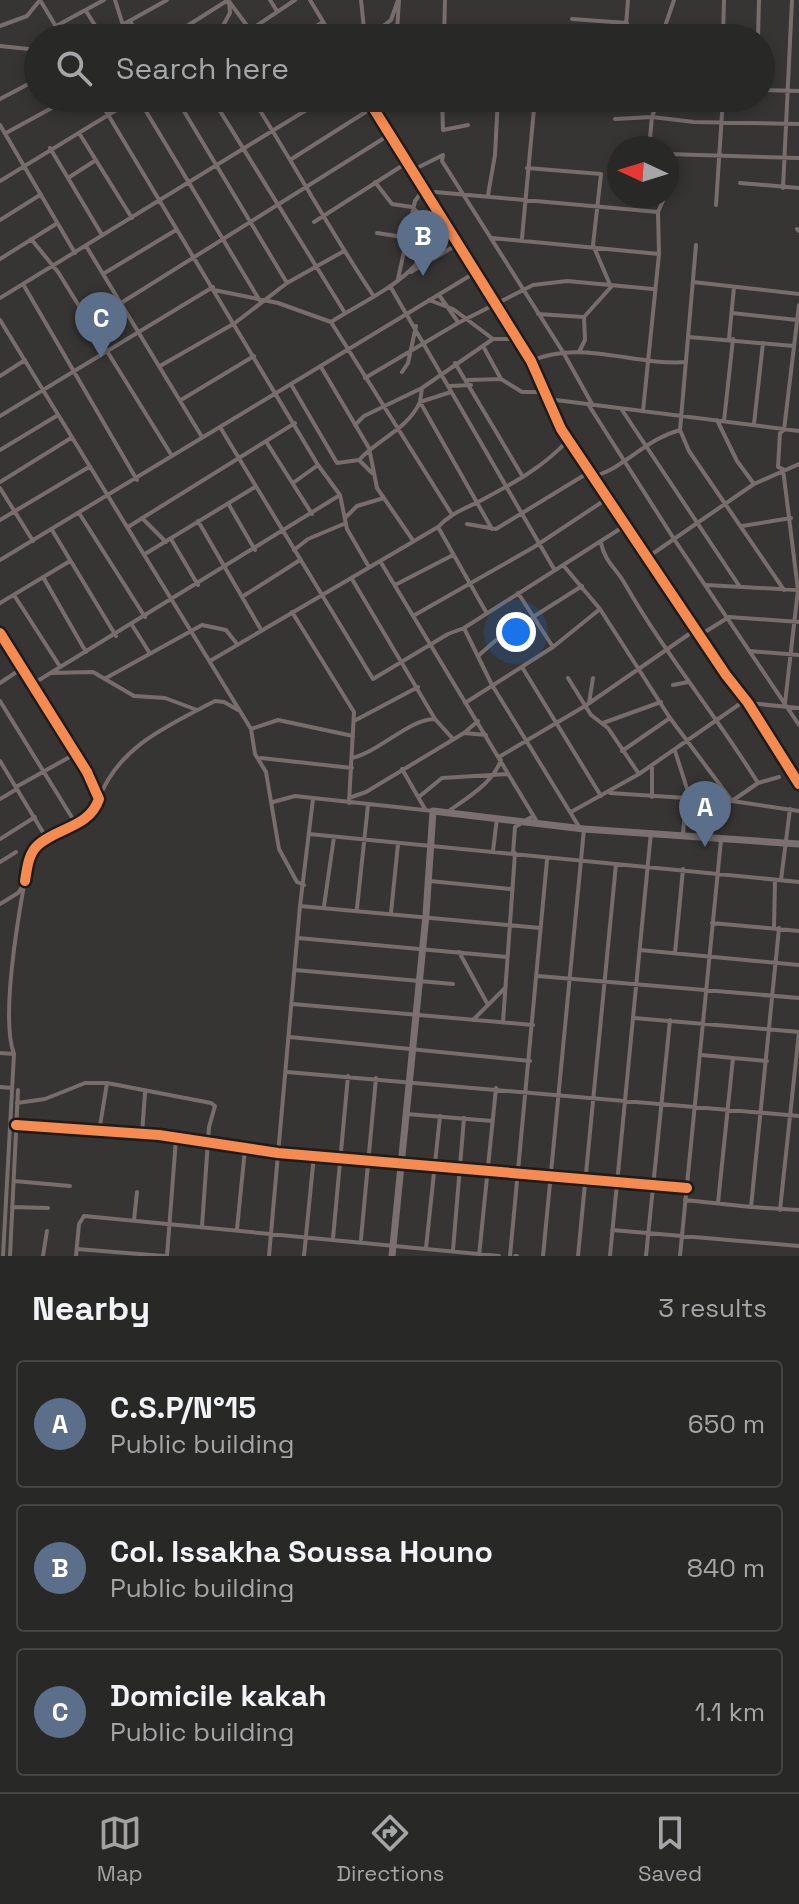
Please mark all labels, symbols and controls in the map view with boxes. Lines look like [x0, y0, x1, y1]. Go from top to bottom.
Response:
search box [24, 24, 775, 112]
icon: search [52, 46, 96, 90]
text: Search here [116, 49, 289, 88]
north arrow [607, 136, 679, 208]
pin: B [397, 210, 449, 276]
pin: C [75, 292, 127, 358]
your location [496, 612, 536, 652]
pin: A [679, 781, 731, 847]
text: Nearby [32, 1287, 150, 1330]
text: 3 results [658, 1291, 767, 1325]
text: C.S.P/N°15 [110, 1388, 256, 1427]
text: A [52, 1407, 68, 1441]
text: 650 m [688, 1407, 765, 1441]
text: Public building [110, 1427, 294, 1461]
text: Col. Issakha Soussa Houno [110, 1532, 493, 1571]
text: B [51, 1551, 69, 1585]
text: 840 m [687, 1551, 765, 1585]
text: Public building [110, 1571, 294, 1605]
text: Domicile kakah [110, 1676, 327, 1715]
text: C [52, 1695, 68, 1729]
text: 1.1 km [695, 1695, 765, 1729]
text: Public building [110, 1715, 294, 1749]
tab: Map [97, 1811, 143, 1887]
tab: Directions [336, 1811, 444, 1887]
tab: Saved [638, 1811, 702, 1887]

